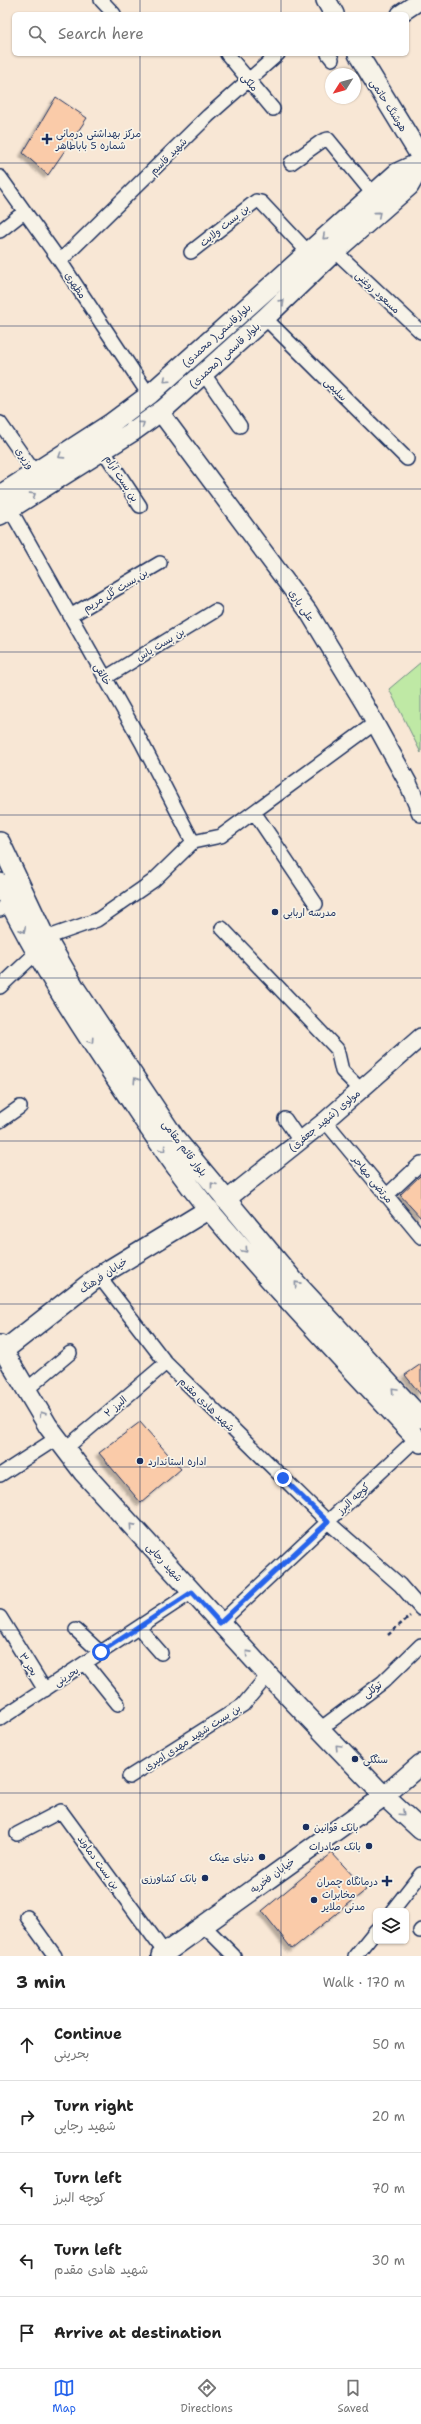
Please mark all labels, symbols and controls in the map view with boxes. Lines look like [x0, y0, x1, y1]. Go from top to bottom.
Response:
search box [12, 12, 409, 56]
icon: search [26, 23, 48, 45]
text: Search here [58, 24, 144, 44]
north arrow [325, 68, 361, 104]
street label: ملکی [238, 71, 261, 95]
street label: هوشنگ حاتمی [366, 77, 410, 135]
place label: مرکز بهداشتی درمانی شماره 5 باباطاهر [55, 127, 141, 152]
marker: مرکز بهداشتی درمانی شماره 5 باباطاهر [41, 133, 53, 145]
street label: شهید قاسم [147, 135, 191, 178]
street label: بن بست ولایت [197, 201, 252, 249]
one-way arrow [373, 211, 380, 218]
one-way arrow [322, 232, 330, 240]
street label: مسعود روغنی [352, 268, 403, 317]
street label: مظهری [62, 269, 89, 301]
one-way arrow [277, 299, 285, 307]
street label: بلوارقاسمی( محمدی) [179, 301, 254, 371]
street label: بلوار قاسمی (محمدی) [186, 320, 263, 392]
street label: سلیمی [321, 375, 350, 404]
one-way arrow [163, 376, 171, 383]
one-way arrow [138, 422, 145, 429]
street label: وزیری [12, 445, 37, 472]
one-way arrow [58, 451, 65, 459]
street label: بن بست آرام [101, 453, 142, 505]
one-way arrow [29, 492, 36, 499]
street label: بن بست گل مریم [81, 566, 151, 616]
street label: علی یاری [285, 587, 317, 624]
street label: بن بست یاس [134, 625, 187, 664]
street label: خالقی [90, 661, 114, 688]
place label: مدرسه اربابی [283, 906, 336, 920]
marker: مدرسه اربابی [270, 907, 280, 917]
one-way arrow [18, 926, 26, 934]
one-way arrow [86, 1037, 93, 1044]
one-way arrow [134, 1077, 141, 1084]
street label: مولوی (شهید جعفری) [286, 1086, 363, 1154]
street label: بلوار قائم مقامی [158, 1118, 210, 1180]
one-way arrow [158, 1145, 165, 1152]
street label: مرتضی مهاجر [348, 1152, 396, 1206]
one-way arrow [210, 1182, 217, 1189]
one-way arrow [240, 1246, 247, 1253]
street label: خیابان فرهنگ [77, 1255, 130, 1296]
one-way arrow [294, 1281, 301, 1289]
street label: شهید هادی مقدم [175, 1375, 237, 1435]
one-way arrow [392, 1387, 399, 1394]
street label: البرز ۲ [101, 1393, 129, 1420]
one-way arrow [39, 1411, 46, 1418]
place label: اداره استاندارد [148, 1455, 206, 1468]
marker: اداره استاندارد [135, 1456, 145, 1466]
route end [274, 1469, 292, 1487]
street label: کوچه البرز [334, 1480, 372, 1517]
one-way arrow [130, 1523, 137, 1531]
street label: شهید رجایی [143, 1540, 186, 1585]
route start [92, 1643, 110, 1661]
street label: بحر ۳ [16, 1650, 41, 1678]
one-way arrow [245, 1650, 253, 1658]
street label: بحرینی [51, 1664, 82, 1690]
street label: توکلی [360, 1678, 385, 1701]
street label: بن بست شهید مهدی امیری [141, 1701, 243, 1774]
one-way arrow [335, 1744, 342, 1752]
place label: سنگکی [363, 1753, 388, 1767]
marker: سنگکی [350, 1754, 360, 1764]
one-way arrow [398, 1808, 405, 1815]
place label: بانک قوانین [314, 1821, 359, 1834]
marker: بانک قوانین [301, 1822, 311, 1832]
street label: بن بست دماوند [75, 1833, 123, 1892]
place label: بانک صادرات [309, 1840, 361, 1853]
marker: بانک صادرات [364, 1841, 374, 1851]
place label: دنیای عینک [209, 1851, 254, 1864]
marker: دنیای عینک [257, 1852, 267, 1862]
street label: خیابان فخریه [247, 1855, 297, 1896]
place label: بانک کشاورزی [141, 1872, 197, 1885]
marker: بانک کشاورزی [200, 1873, 210, 1883]
place label: درمانگاه چمران [317, 1875, 378, 1888]
marker: درمانگاه چمران [381, 1875, 393, 1887]
place label: مخابرات مدنی ملایر [321, 1888, 365, 1914]
marker: مخابرات مدنی ملایر [309, 1895, 319, 1905]
map controls [373, 1908, 409, 1944]
button: layers [373, 1908, 409, 1944]
text: 3 min [16, 1971, 66, 1993]
text: Walk · 170 m [323, 1974, 405, 1991]
text: Continue [54, 2024, 122, 2044]
icon: ahead [16, 2034, 38, 2056]
text: 50 m [372, 2036, 405, 2053]
text: بحرینی [54, 2045, 89, 2062]
text: Turn right [54, 2096, 134, 2116]
icon: right [16, 2106, 38, 2128]
text: 20 m [372, 2108, 405, 2125]
text: شهید رجایی [54, 2117, 116, 2134]
text: Turn left [54, 2168, 122, 2188]
icon: left [16, 2178, 38, 2200]
text: 70 m [371, 2180, 405, 2197]
text: کوچه البرز [54, 2189, 105, 2206]
text: Turn left [54, 2240, 122, 2260]
icon: left [16, 2250, 38, 2272]
text: 30 m [371, 2252, 405, 2269]
text: شهید هادی مقدم [54, 2261, 148, 2278]
icon: arrive [16, 2322, 38, 2344]
text: Arrive at destination [54, 2323, 222, 2343]
tab: Map [52, 2377, 76, 2416]
tab: Directions [180, 2377, 233, 2416]
tab: Saved [337, 2377, 369, 2416]

